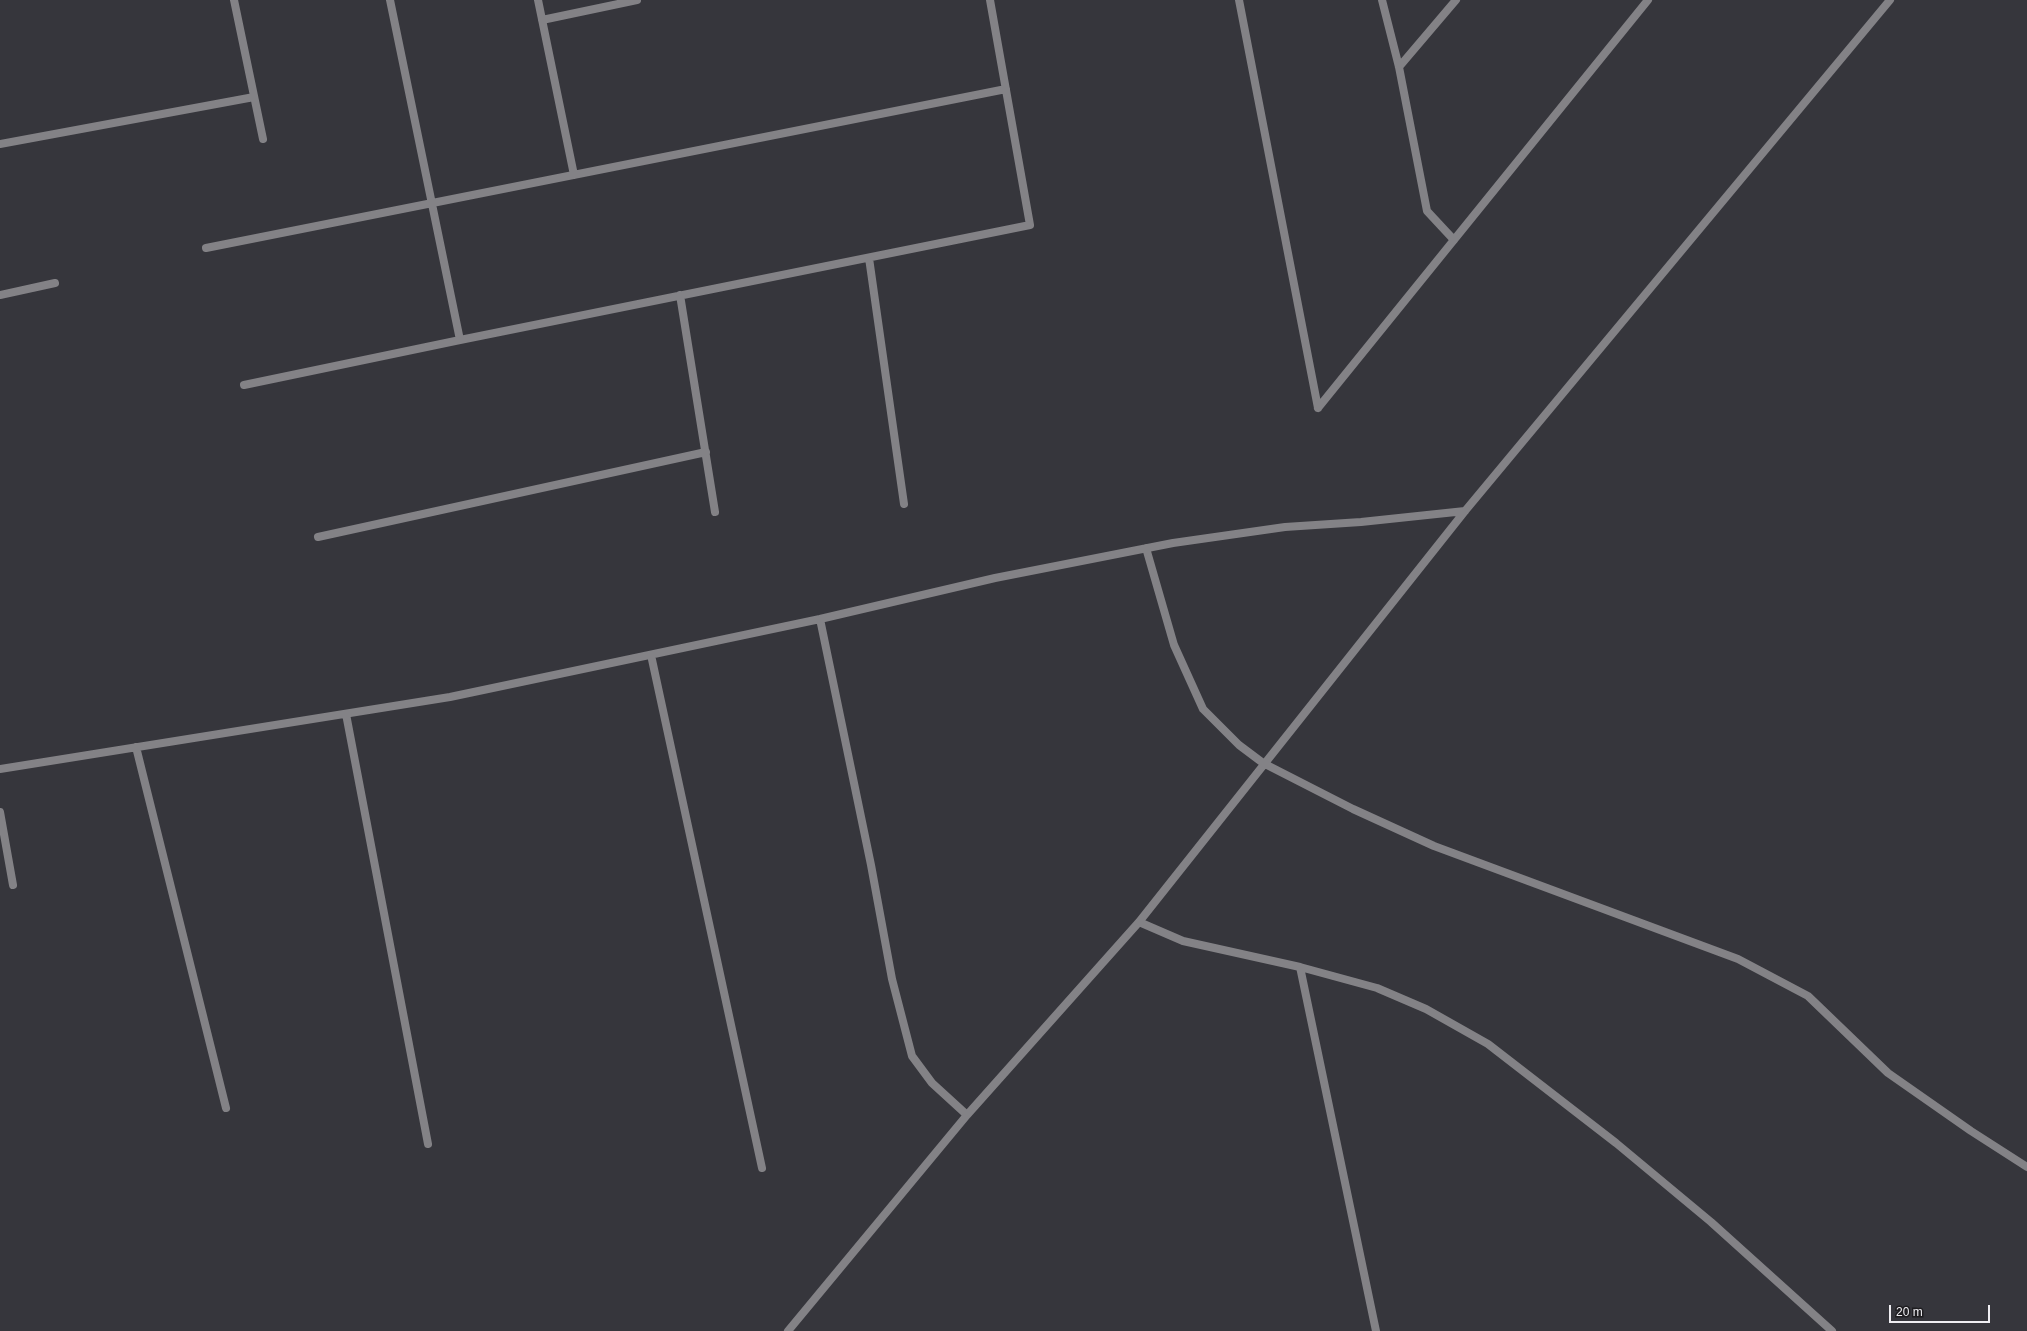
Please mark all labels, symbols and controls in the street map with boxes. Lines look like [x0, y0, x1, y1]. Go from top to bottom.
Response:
scale bar [1891, 1297, 1992, 1323]
text: 20 m [1896, 1305, 1923, 1319]

